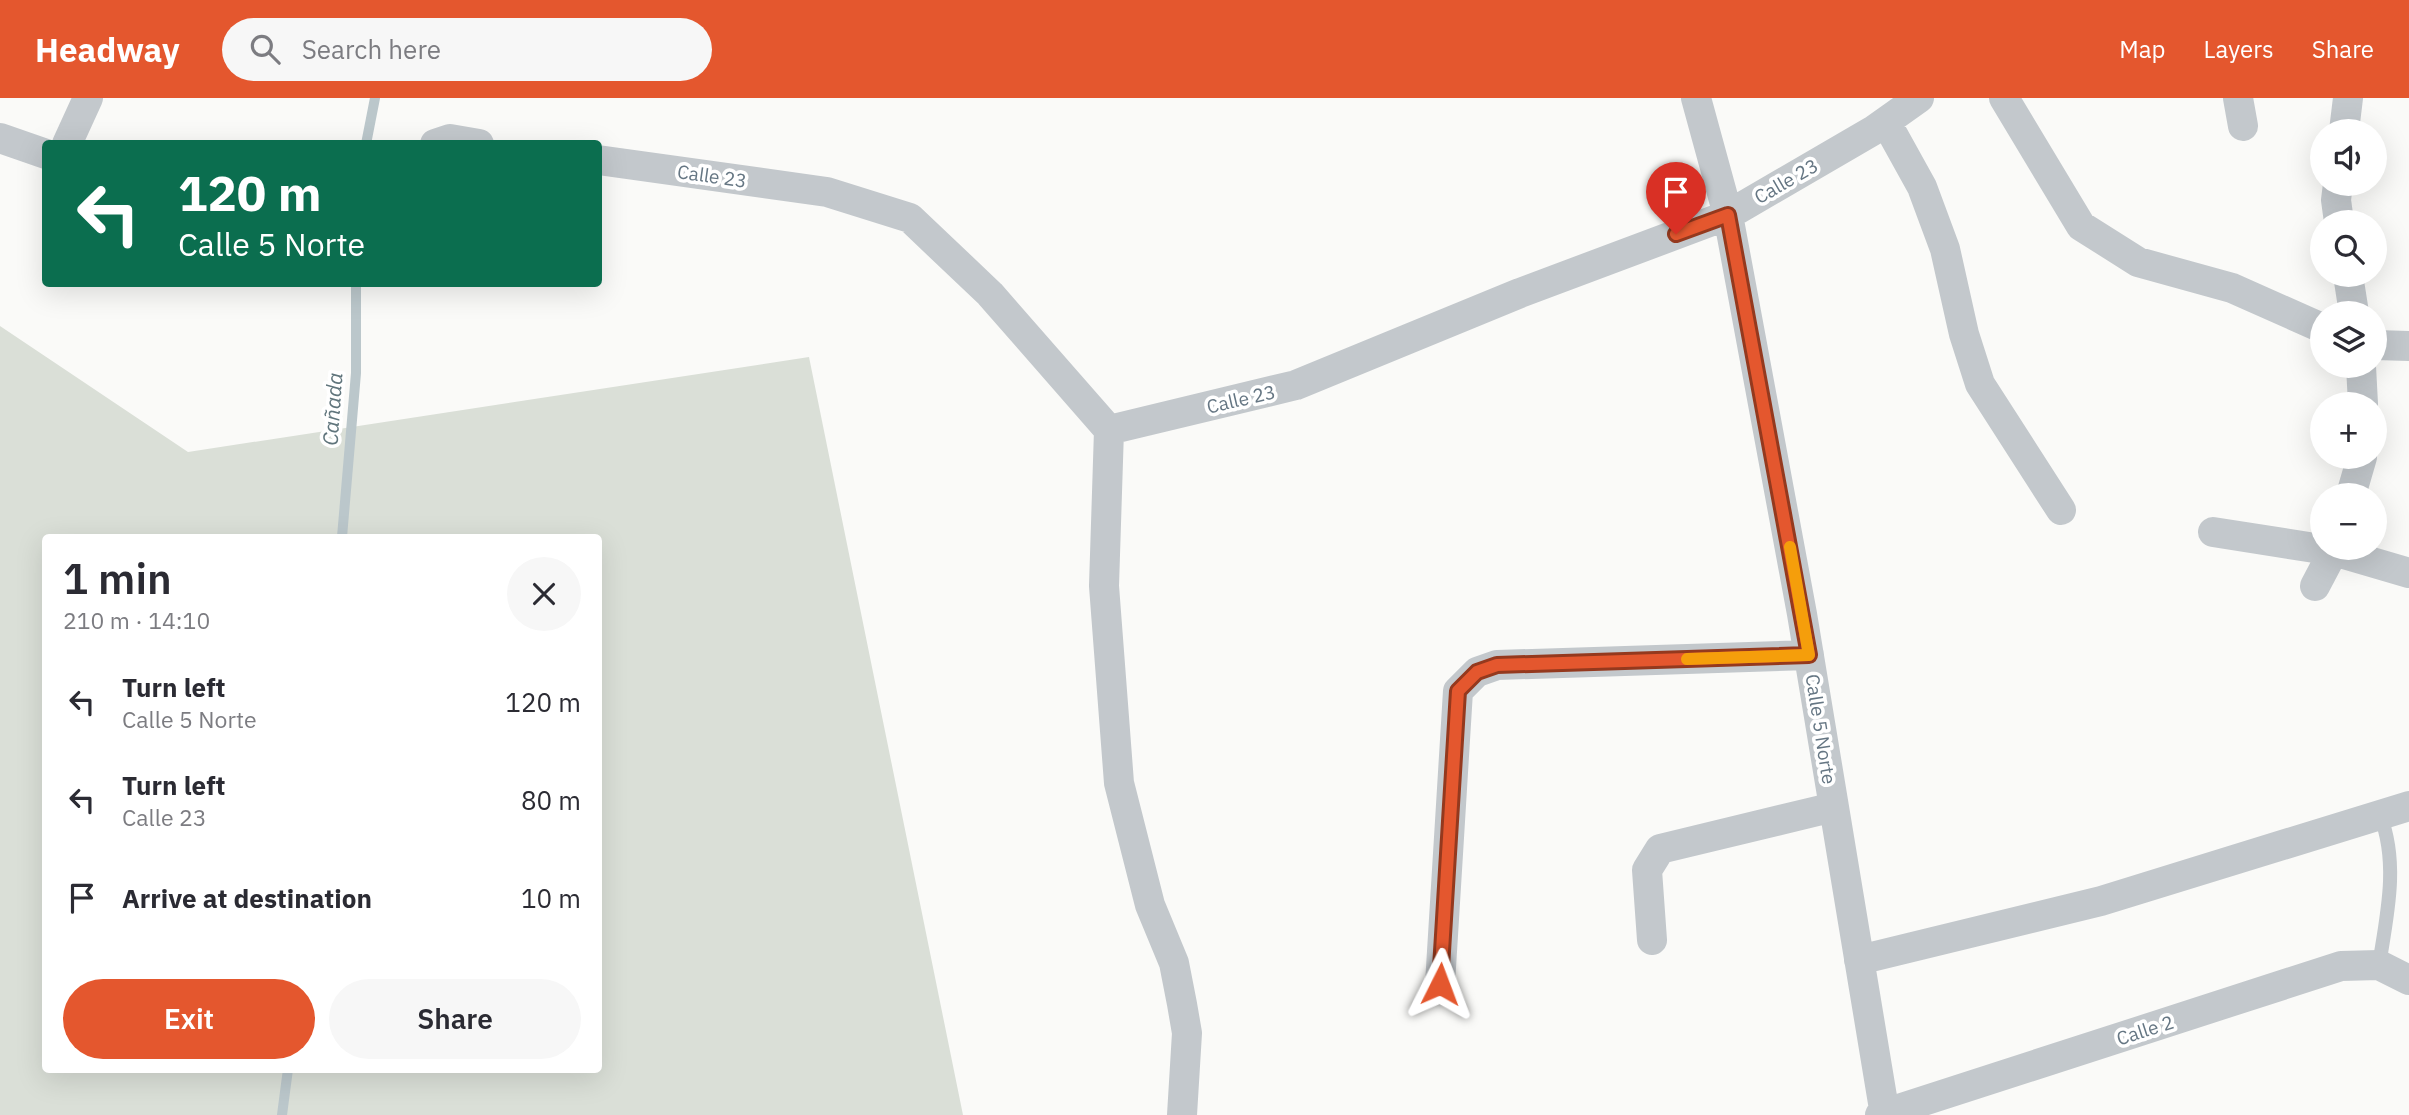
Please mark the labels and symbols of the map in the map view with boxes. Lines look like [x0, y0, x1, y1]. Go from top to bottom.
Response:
street label: Calle 23 [1750, 153, 1822, 209]
street label: Calle 23 [676, 159, 748, 193]
pin [1646, 162, 1706, 234]
water label: Cañada [315, 371, 349, 446]
street label: Calle 23 [1204, 379, 1278, 419]
street label: Calle 5 Norte [1800, 672, 1842, 786]
position arrow [1403, 947, 1477, 1021]
street label: Calle 2 [2113, 1010, 2177, 1050]

